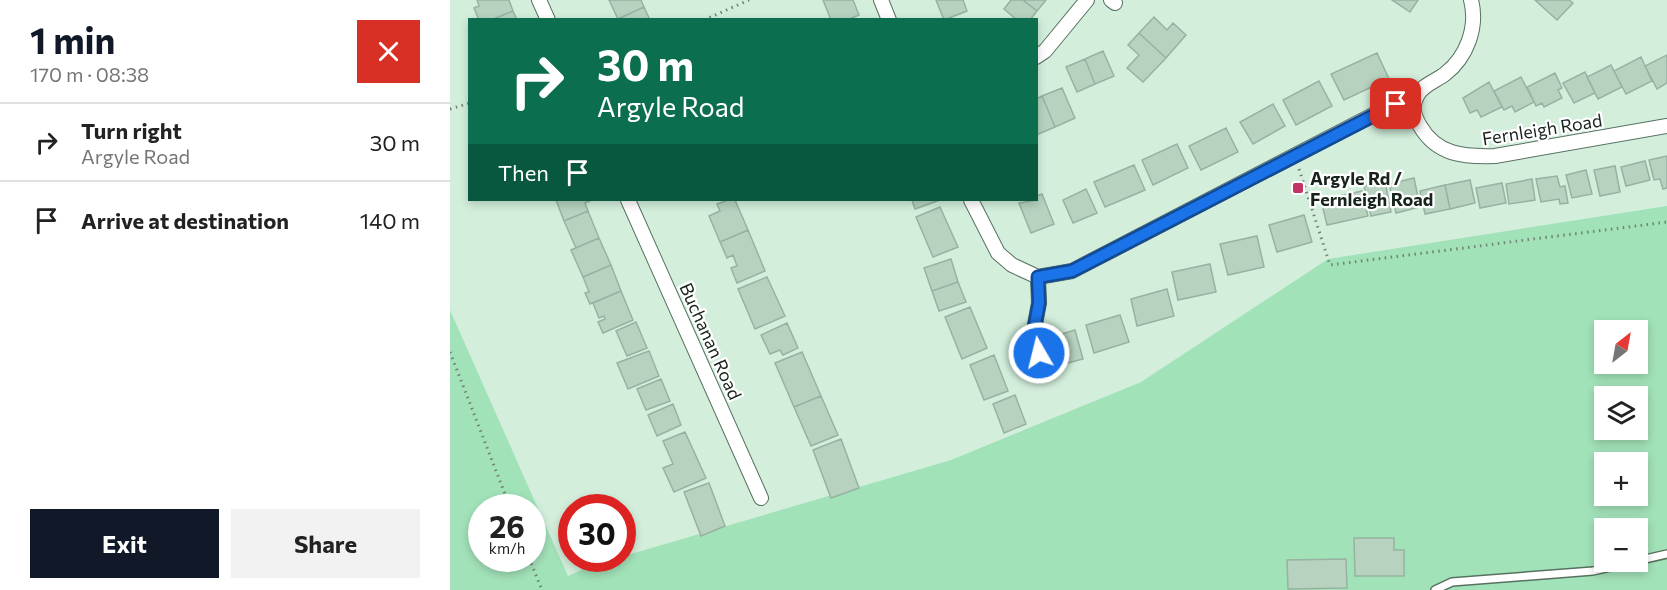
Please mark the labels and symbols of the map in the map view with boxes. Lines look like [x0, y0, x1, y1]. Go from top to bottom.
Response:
pin [1370, 78, 1421, 129]
street label: Fernleigh Road [1480, 109, 1604, 149]
place label: Argyle Rd / Fernleigh Road [1310, 167, 1433, 210]
marker: Argyle Rd / Fernleigh Road [1291, 181, 1305, 195]
street label: Buchanan Road [675, 279, 747, 403]
north arrow [1594, 320, 1648, 374]
position arrow [1007, 321, 1071, 385]
speed limit sign: 30 [558, 494, 636, 572]

